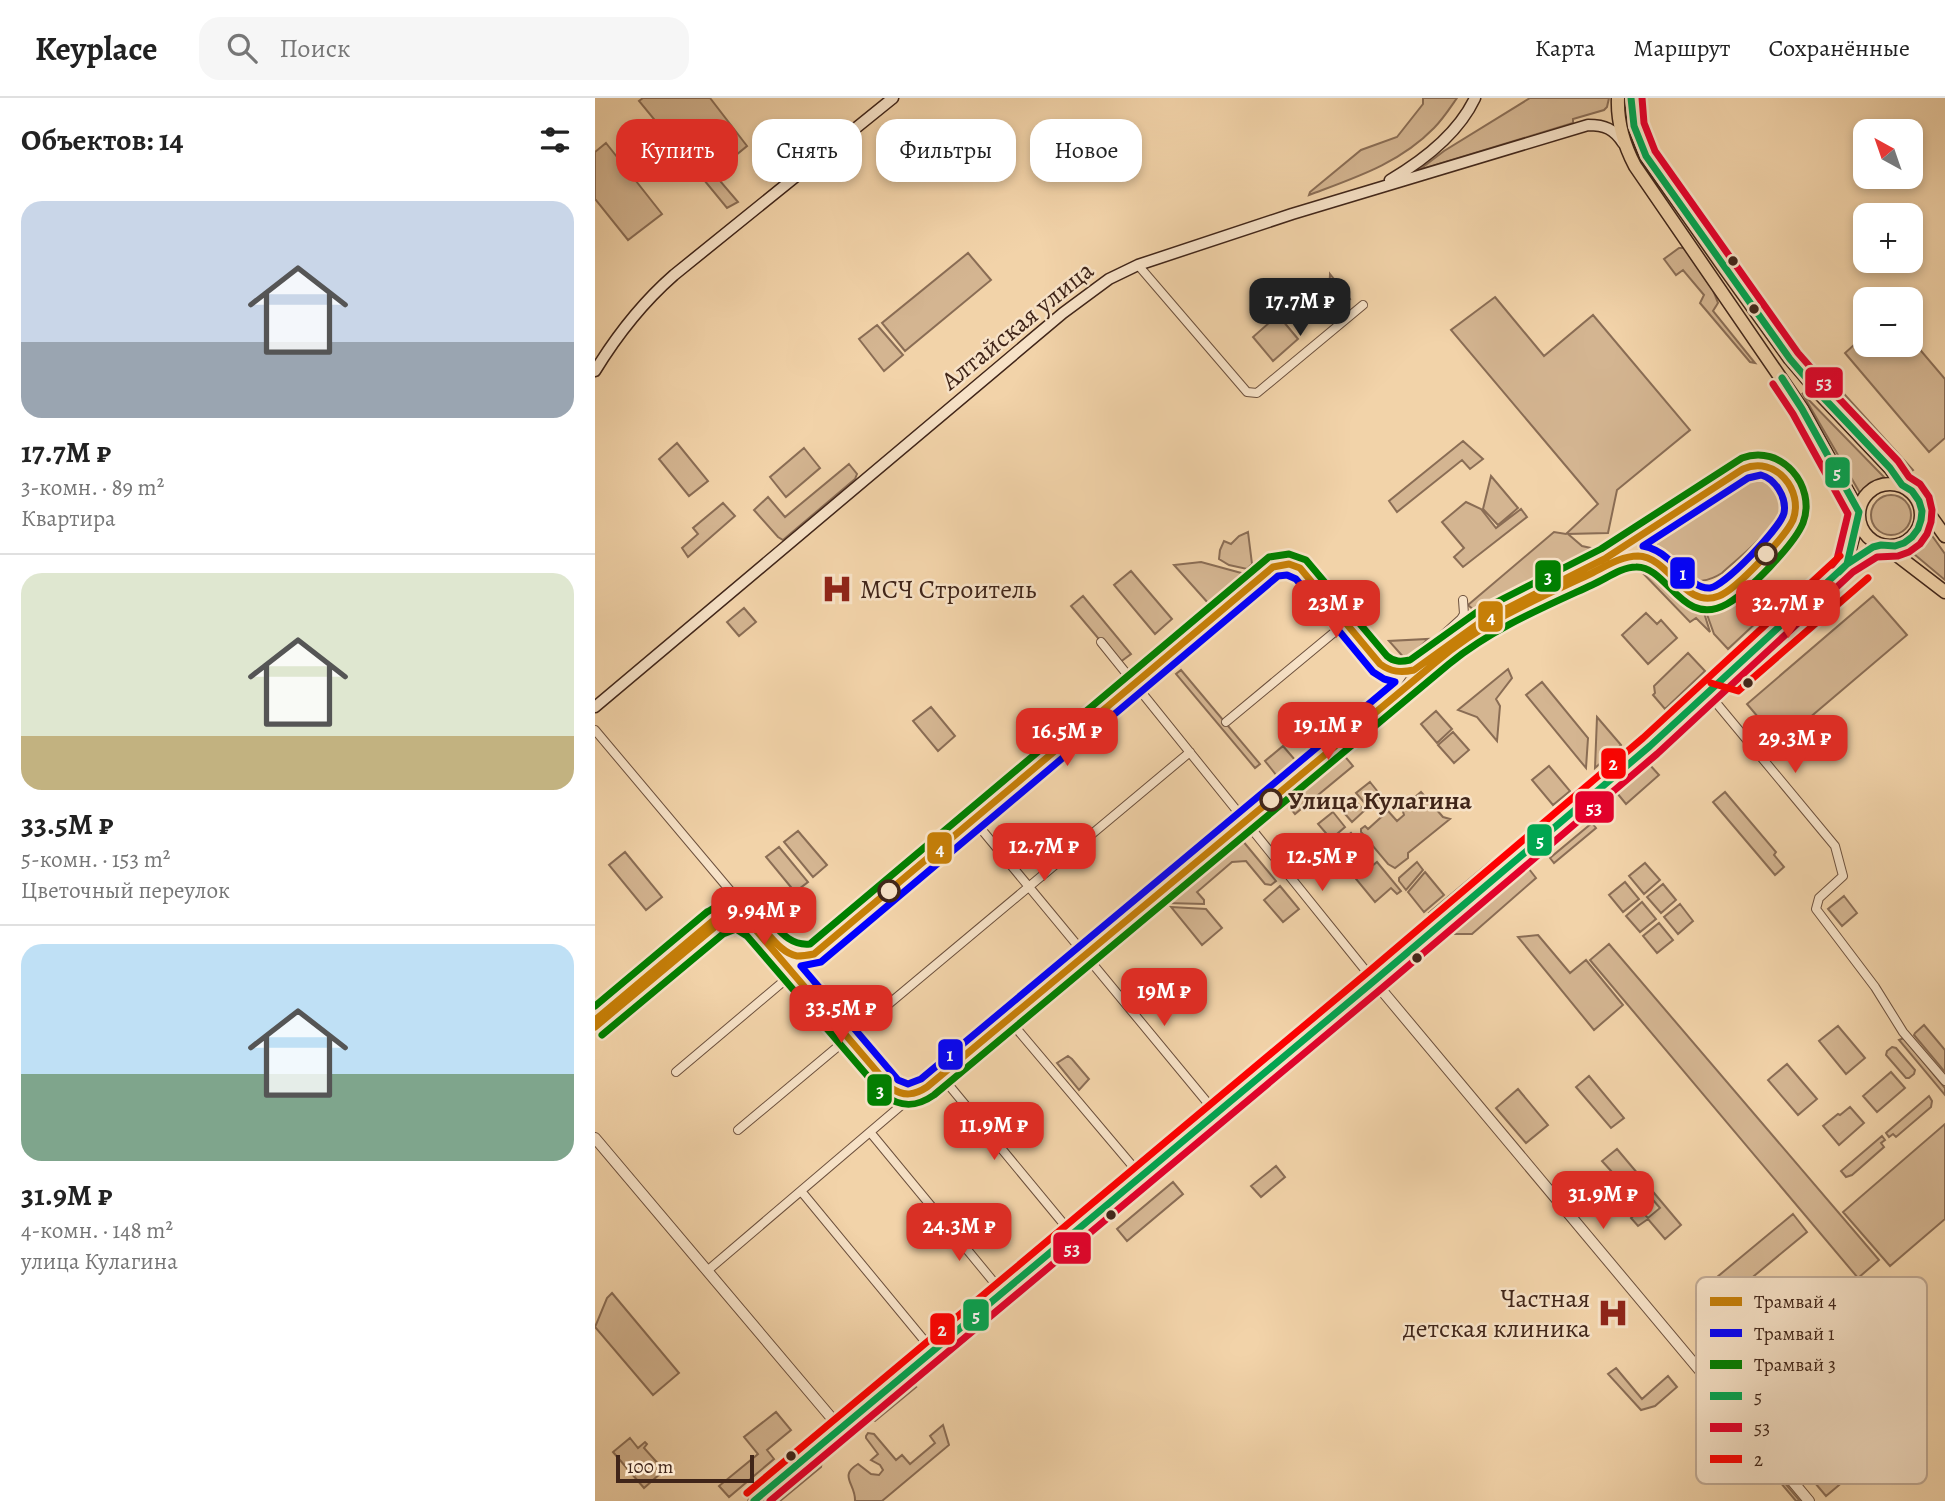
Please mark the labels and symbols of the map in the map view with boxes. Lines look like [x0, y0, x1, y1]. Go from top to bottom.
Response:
north arrow [1853, 119, 1923, 189]
street label: Алтайская улица [933, 253, 1101, 399]
unlabelled marker [1726, 254, 1740, 268]
pin: 17.7M ₽ [1235, 278, 1365, 338]
unlabelled marker [1747, 302, 1761, 316]
line badge: 53 [1804, 366, 1844, 399]
text: 53 [1816, 370, 1832, 396]
line badge: 5 [1824, 456, 1851, 489]
text: 5 [1833, 460, 1841, 486]
unlabelled marker [1755, 543, 1777, 565]
line badge: 1 [1669, 556, 1696, 590]
line badge: 3 [1534, 559, 1562, 593]
text: 1 [1680, 561, 1687, 587]
text: 3 [1544, 564, 1552, 590]
hospital icon: МСЧ Строитель [820, 572, 854, 606]
place label: МСЧ Строитель [860, 572, 1036, 607]
pin: 23M ₽ [1287, 580, 1385, 640]
pin: 32.7M ₽ [1723, 580, 1853, 640]
line badge: 4 [1477, 600, 1504, 633]
text: 4 [1487, 604, 1496, 630]
unlabelled marker [1741, 676, 1755, 690]
pin: 19.1M ₽ [1263, 702, 1393, 762]
pin: 16.5M ₽ [1002, 708, 1132, 768]
pin: 29.3M ₽ [1730, 716, 1860, 775]
line badge: 2 [1600, 747, 1627, 780]
text: 2 [1608, 751, 1618, 777]
place label: Улица Кулагина [1288, 783, 1473, 818]
marker: Улица Кулагина [1260, 789, 1282, 811]
line badge: 53 [1574, 790, 1615, 824]
text: 53 [1586, 795, 1602, 821]
line badge: 5 [1526, 823, 1553, 857]
pin: 12.7M ₽ [979, 824, 1109, 883]
text: 5 [1536, 828, 1544, 854]
line badge: 4 [926, 831, 953, 865]
pin: 12.5M ₽ [1257, 834, 1387, 893]
text: 4 [936, 836, 945, 862]
unlabelled marker [878, 880, 900, 902]
pin: 9.94M ₽ [699, 888, 829, 947]
unlabelled marker [1410, 951, 1424, 965]
pin: 19M ₽ [1115, 968, 1213, 1028]
pin: 33.5M ₽ [776, 986, 906, 1045]
line badge: 1 [937, 1038, 964, 1071]
text: 1 [947, 1042, 954, 1068]
line badge: 3 [866, 1073, 893, 1107]
text: 3 [876, 1078, 884, 1104]
pin: 11.9M ₽ [929, 1102, 1059, 1162]
pin: 31.9M ₽ [1538, 1172, 1668, 1231]
pin: 24.3M ₽ [894, 1204, 1024, 1263]
unlabelled marker [1104, 1208, 1118, 1222]
line badge: 53 [1052, 1231, 1092, 1265]
text: 53 [1064, 1236, 1080, 1262]
legend [1696, 1277, 1927, 1484]
place label: Частная детская клиника [1402, 1281, 1590, 1346]
text: Трамвай 4 [1754, 1289, 1837, 1315]
hospital icon: Частная детская клиника [1596, 1296, 1630, 1330]
line badge: 5 [962, 1298, 990, 1332]
text: 5 [972, 1303, 980, 1329]
line badge: 2 [929, 1312, 956, 1346]
text: 2 [937, 1317, 947, 1343]
text: Трамвай 1 [1754, 1321, 1835, 1347]
text: Трамвай 3 [1754, 1352, 1836, 1378]
text: 5 [1754, 1384, 1762, 1410]
text: 53 [1754, 1415, 1770, 1441]
text: 2 [1754, 1447, 1763, 1473]
unlabelled marker [784, 1449, 798, 1463]
scale bar [616, 1452, 754, 1484]

